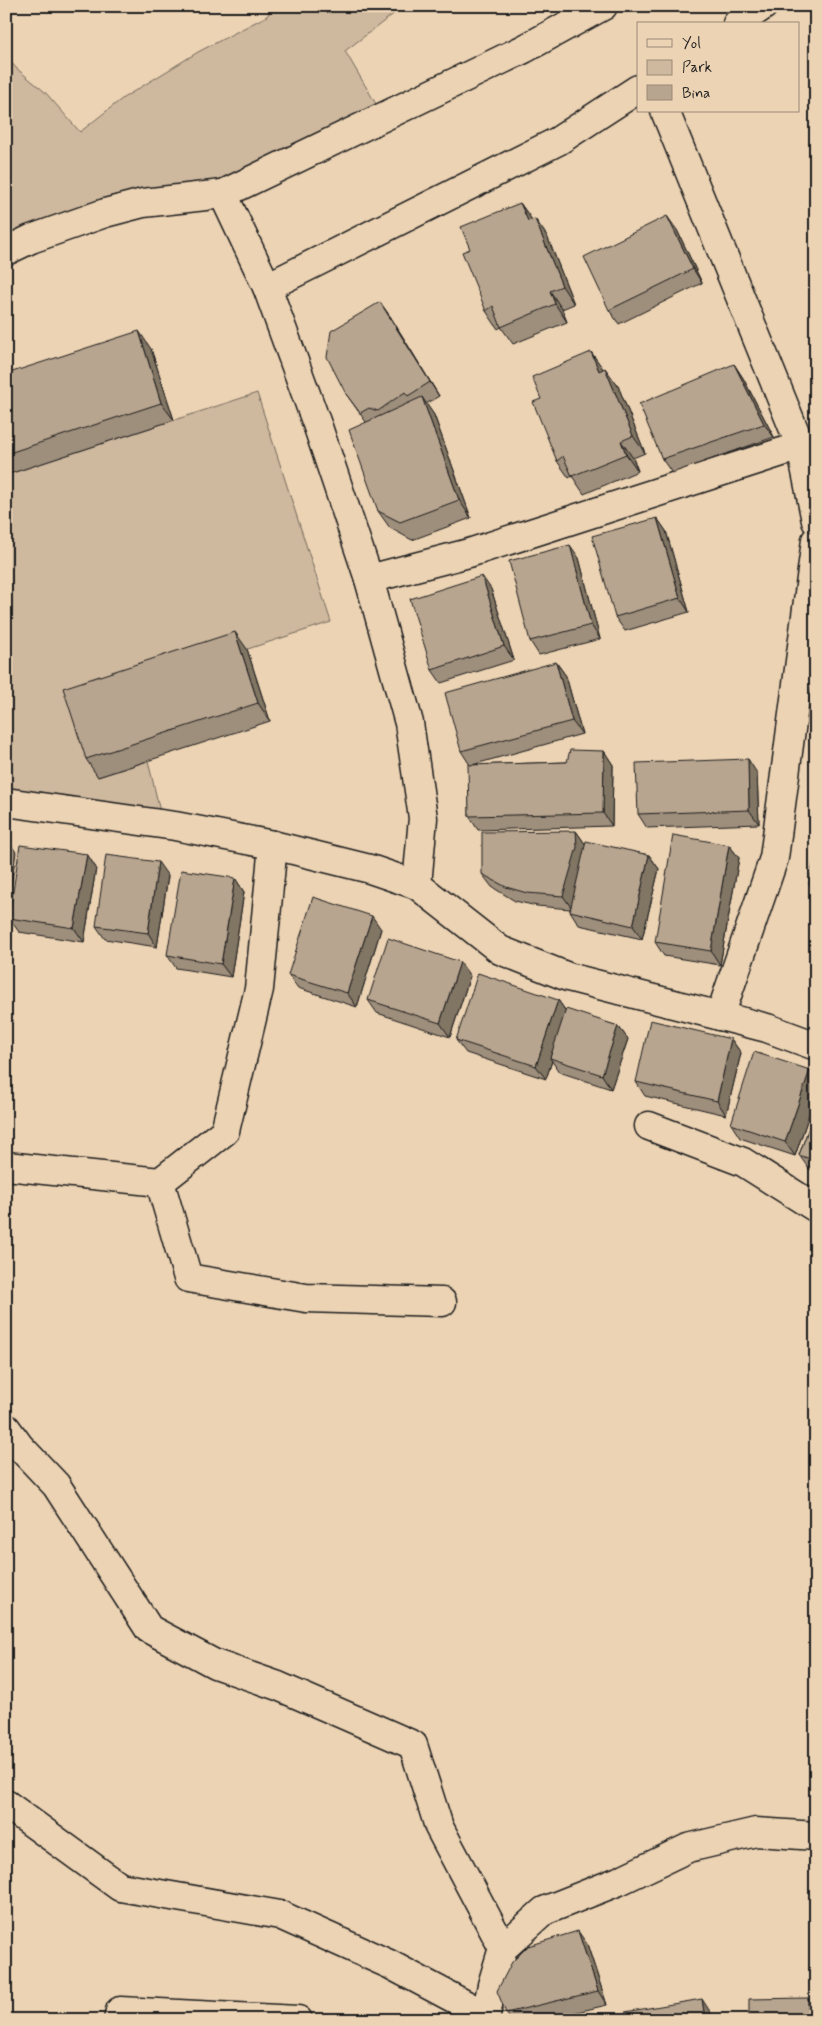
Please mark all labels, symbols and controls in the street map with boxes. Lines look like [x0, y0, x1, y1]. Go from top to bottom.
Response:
legend [637, 22, 800, 112]
text: Yol [682, 34, 701, 54]
text: Park [682, 58, 712, 78]
text: Bina [682, 84, 710, 104]

